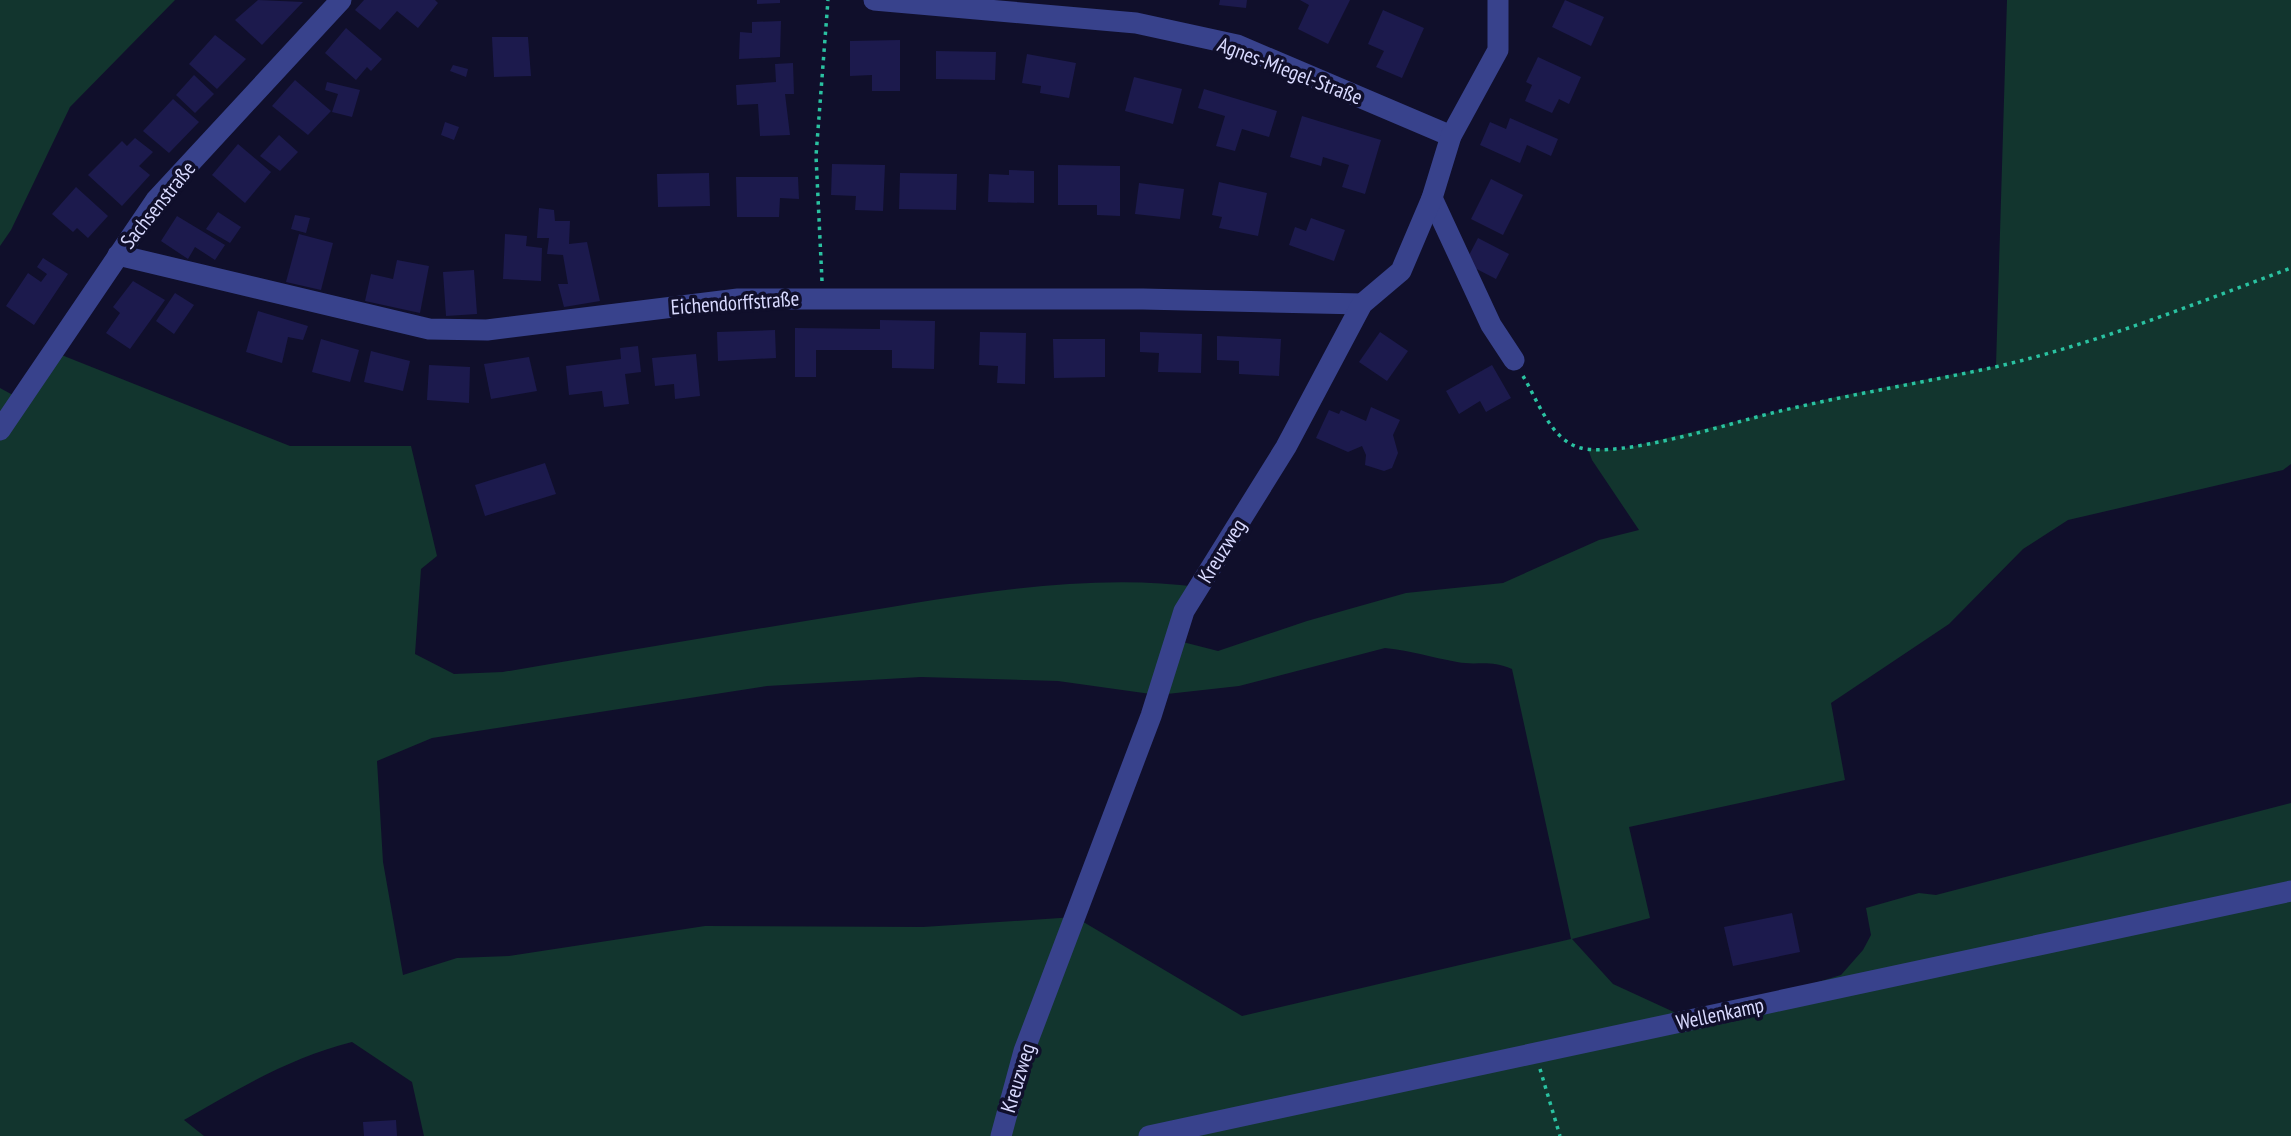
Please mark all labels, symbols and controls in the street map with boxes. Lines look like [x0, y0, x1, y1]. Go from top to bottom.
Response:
street label: Agnes-Miegel-Straße [1214, 31, 1366, 111]
street label: Sachsenstraße [114, 155, 201, 254]
street label: Eichendorffstraße [670, 285, 800, 320]
street label: Kreuzweg [1191, 514, 1252, 588]
street label: Wellenkamp [1674, 991, 1766, 1036]
street label: Kreuzweg [994, 1040, 1041, 1116]

